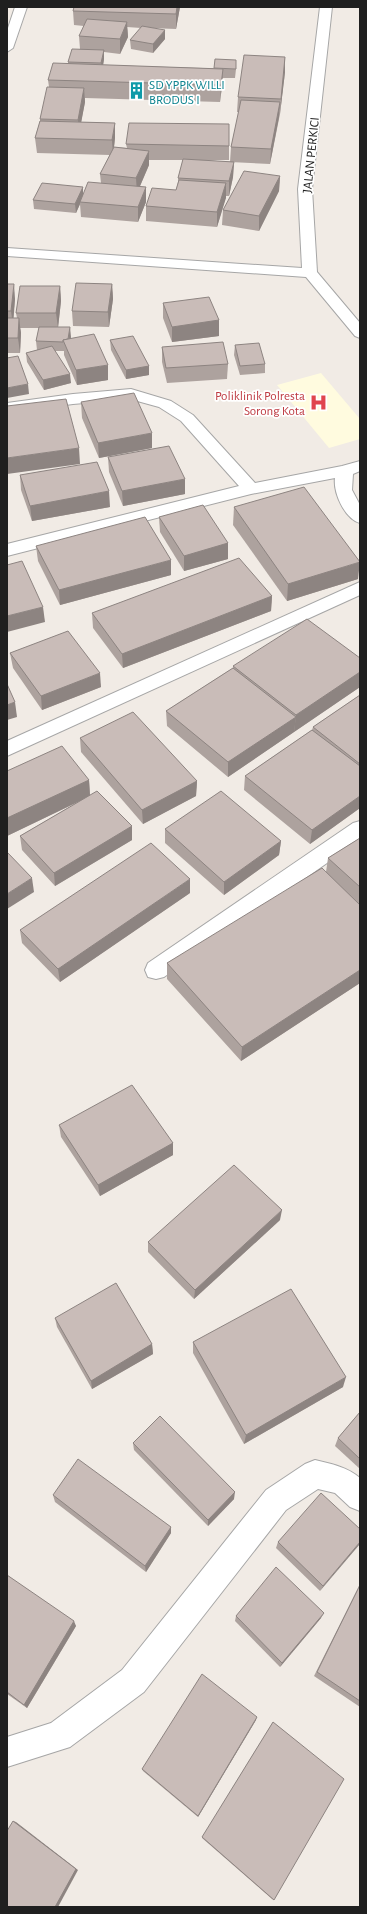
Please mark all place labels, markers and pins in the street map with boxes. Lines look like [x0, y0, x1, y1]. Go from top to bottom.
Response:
place label: SD YPPK WILLI BRODUS I [149, 79, 225, 107]
building icon: SD YPPK WILLI BRODUS I [126, 81, 146, 101]
place label: Poliklinik Polresta Sorong Kota [215, 390, 305, 418]
hospital icon: Poliklinik Polresta Sorong Kota [308, 392, 328, 412]

